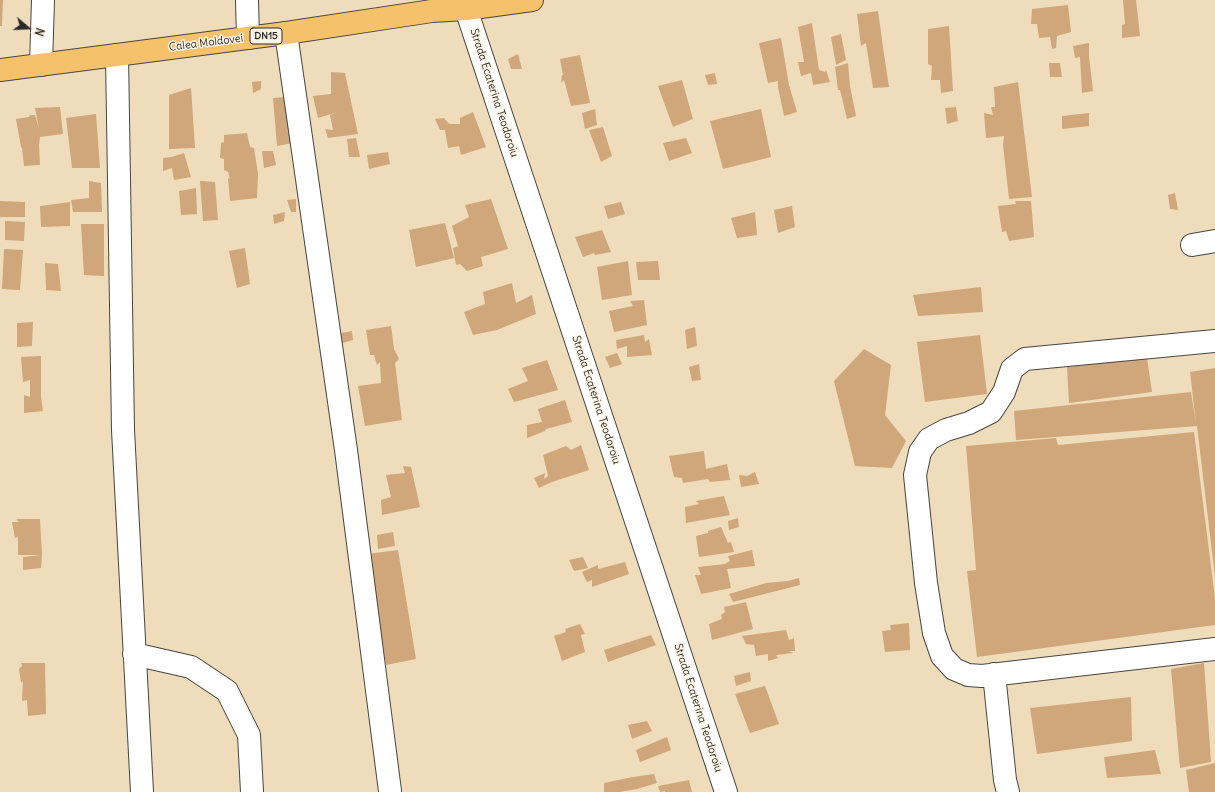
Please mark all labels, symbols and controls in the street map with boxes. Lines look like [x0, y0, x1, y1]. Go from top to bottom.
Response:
north arrow [8, 8, 48, 48]
text: N [31, 26, 47, 38]
street label: Strada Ecaterina Teodoroiu [467, 27, 521, 159]
road number: DN15 [250, 28, 282, 44]
street label: Calea Moldovei [168, 32, 244, 54]
street label: Strada Ecaterina Teodoroiu [569, 334, 623, 466]
street label: Strada Ecaterina Teodoroiu [671, 642, 725, 774]

